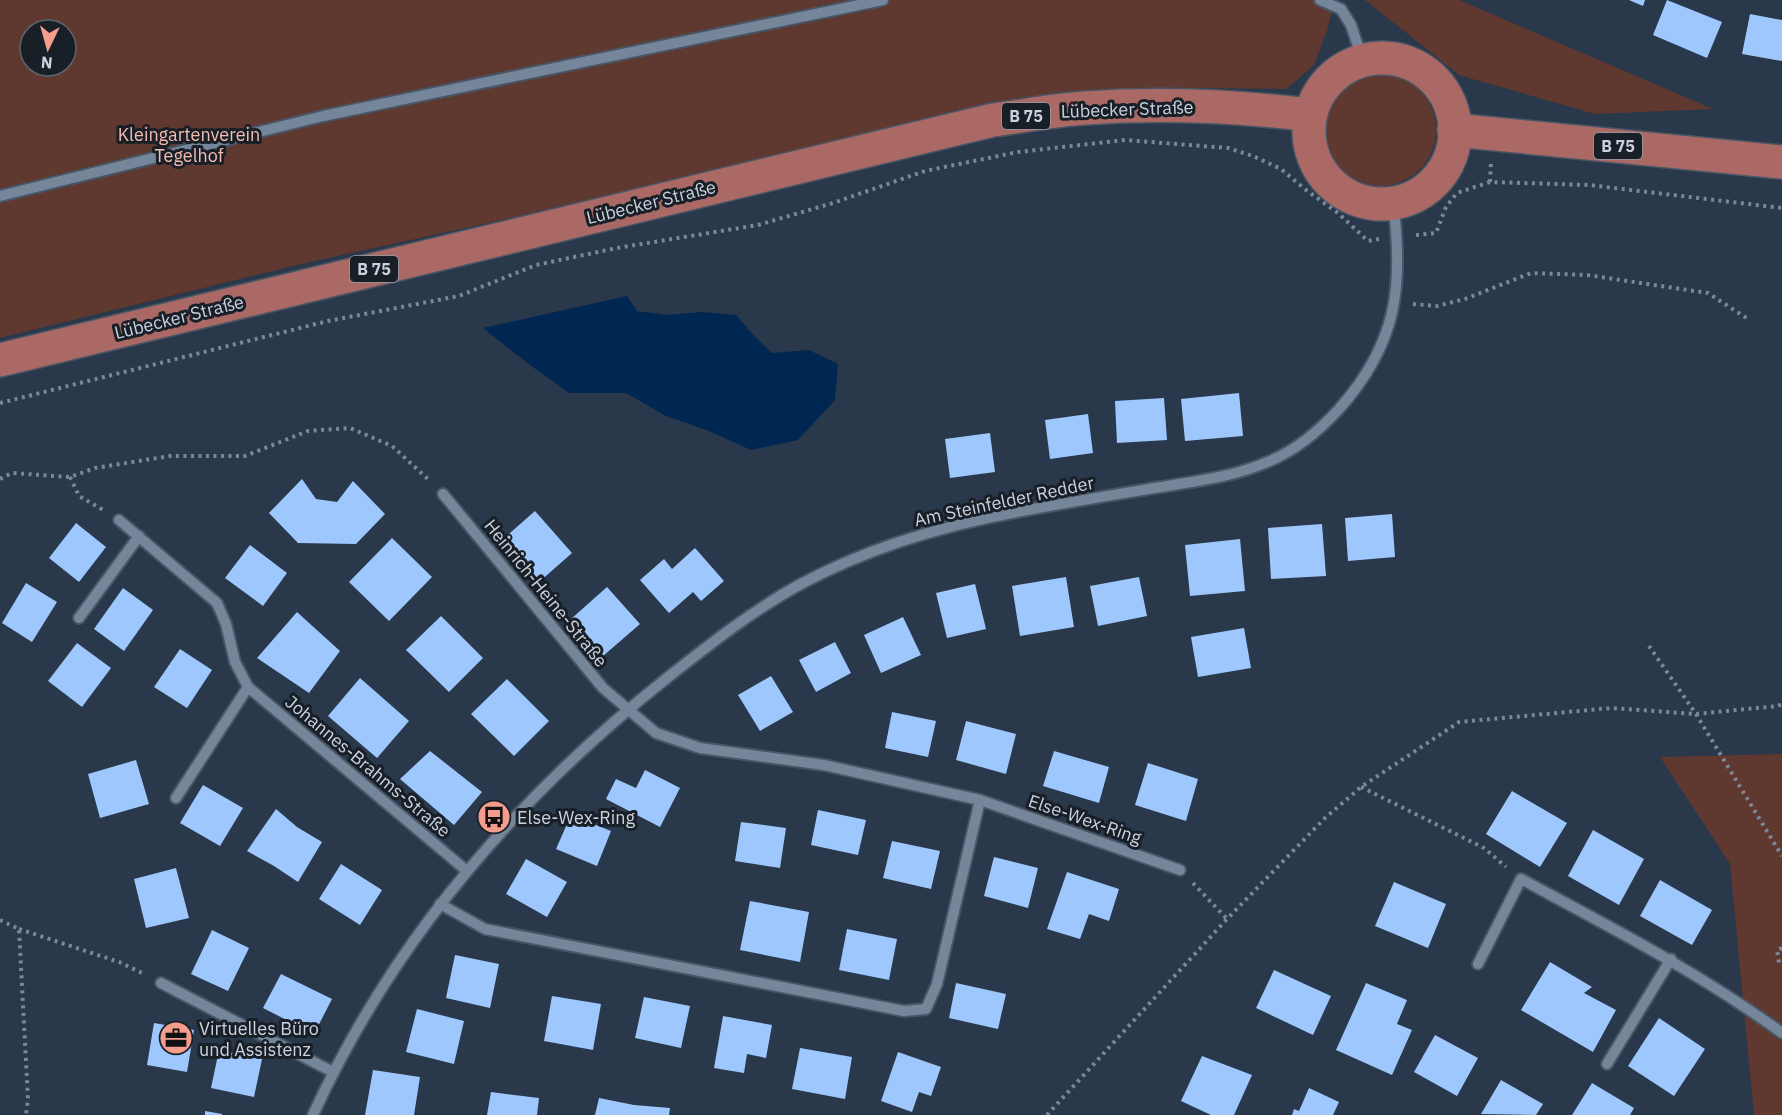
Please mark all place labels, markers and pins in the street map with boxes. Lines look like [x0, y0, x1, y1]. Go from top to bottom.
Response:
bus stop icon: Else-Wex-Ring [476, 799, 512, 835]
place label: Else-Wex-Ring [517, 806, 636, 829]
place label: Virtuelles Büro und Assistenz [199, 1017, 319, 1061]
office icon: Virtuelles Büro und Assistenz [158, 1020, 194, 1056]

